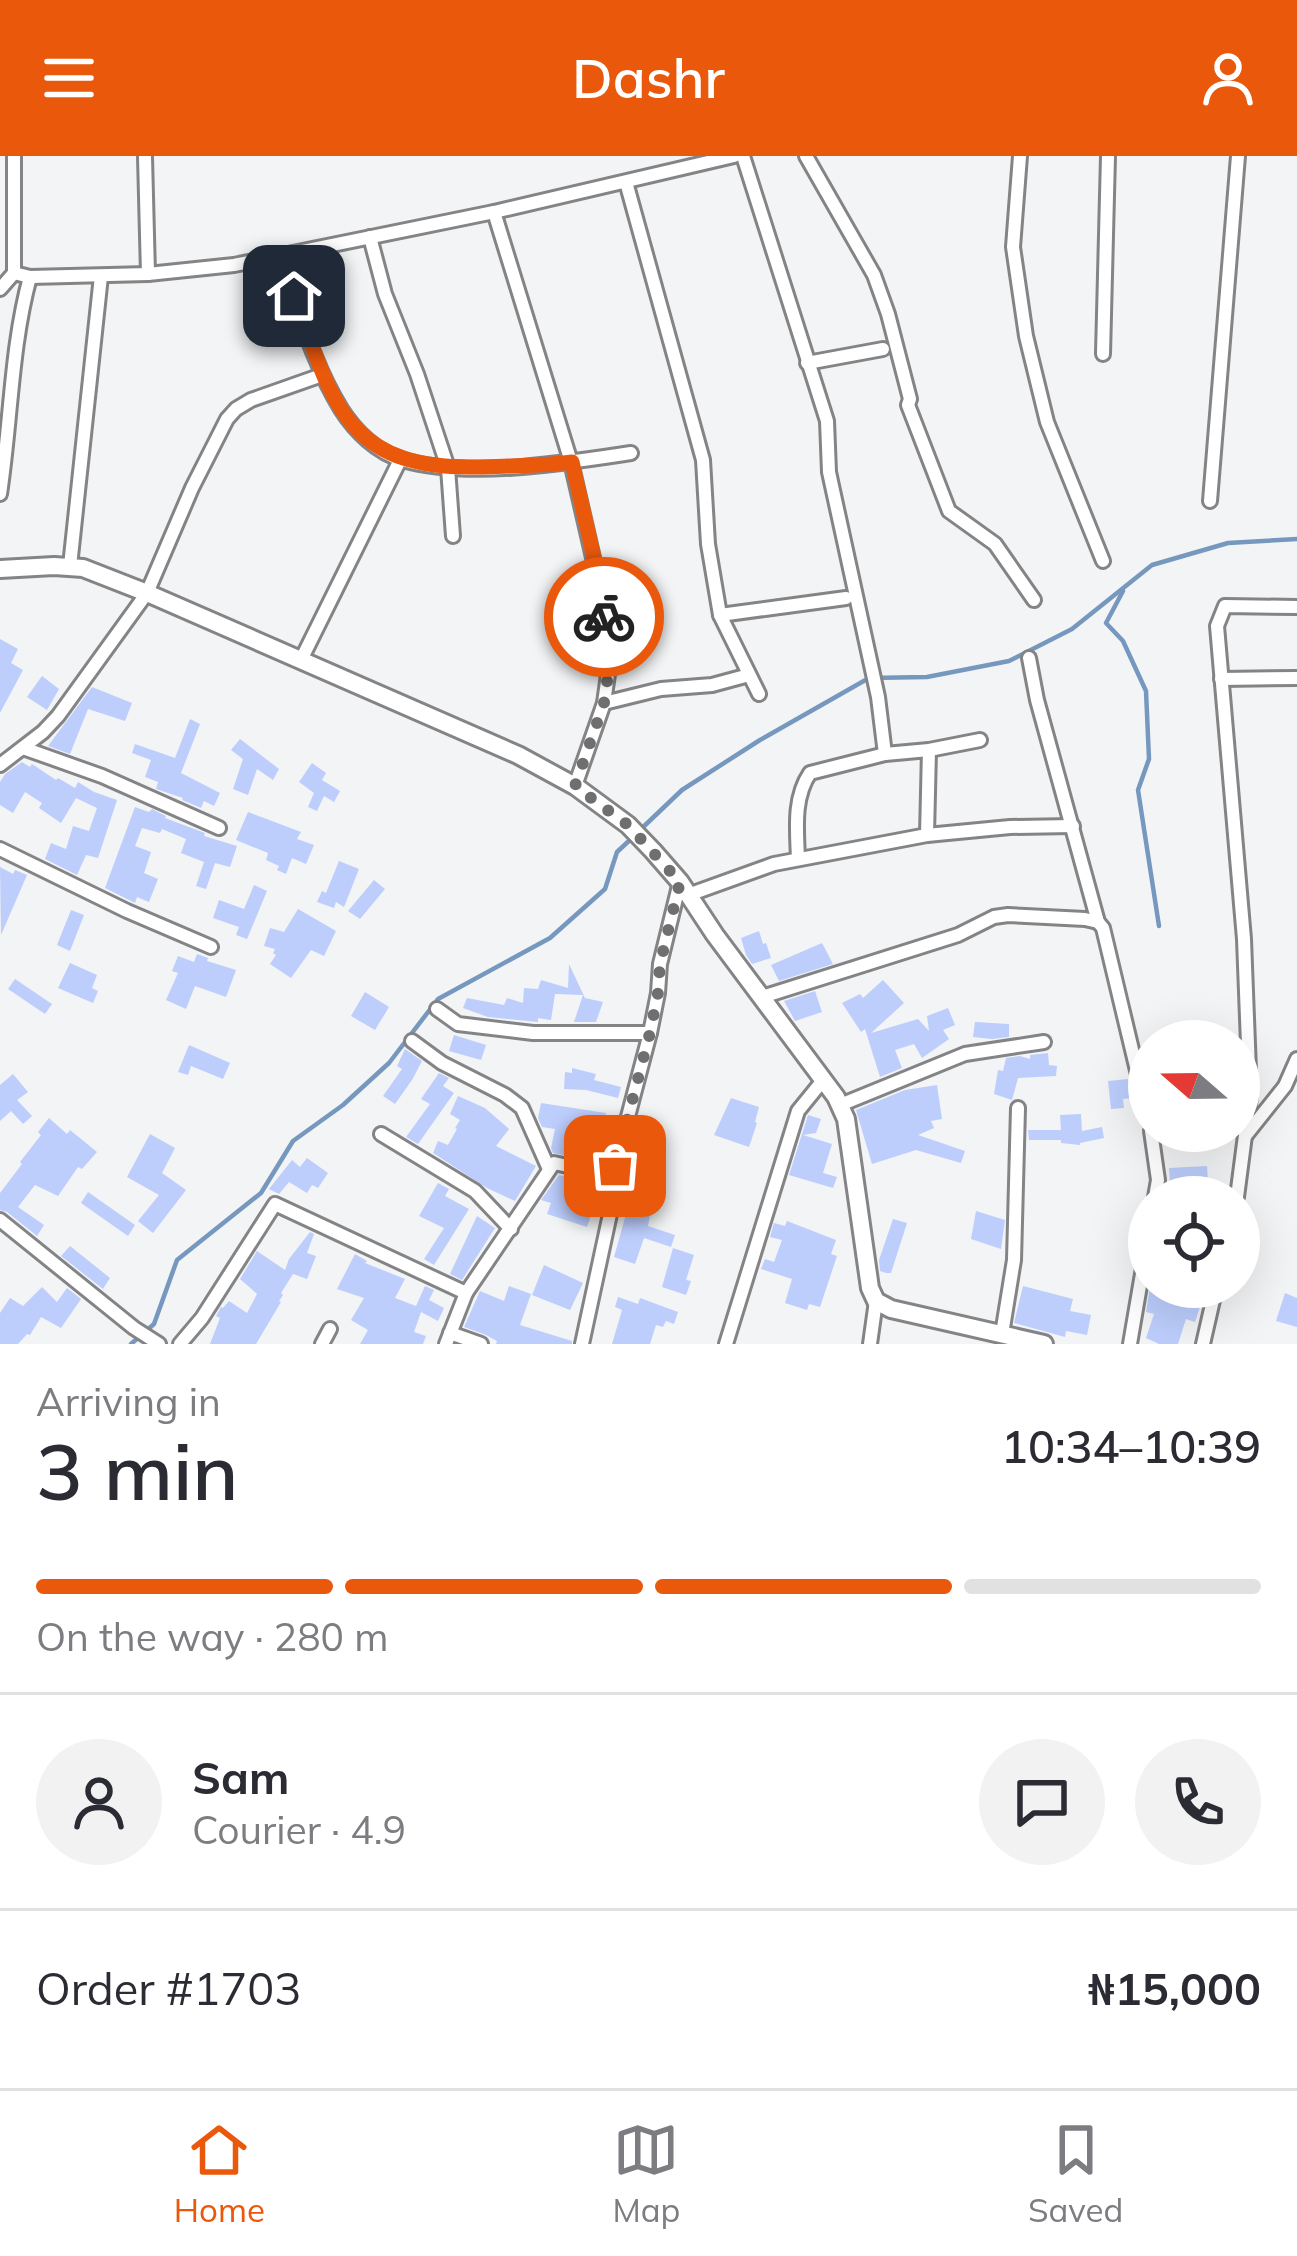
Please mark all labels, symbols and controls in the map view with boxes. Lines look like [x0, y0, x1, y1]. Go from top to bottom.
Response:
text: Dashr [572, 44, 725, 112]
icon: menu [36, 45, 102, 111]
icon: person [1195, 45, 1261, 111]
pin [243, 245, 345, 347]
icon: home [261, 263, 327, 329]
courier [544, 557, 664, 677]
icon: bike [571, 584, 637, 650]
north arrow [1128, 1020, 1260, 1152]
map controls [1128, 1020, 1260, 1308]
pin [564, 1115, 666, 1217]
icon: bag [582, 1133, 648, 1199]
button: locate [1128, 1176, 1260, 1308]
text: Arriving in [36, 1377, 221, 1426]
text: 10:34–10:39 [1001, 1418, 1261, 1474]
text: 3 min [36, 1422, 239, 1520]
text: On the way · 280 m [36, 1612, 388, 1661]
button: person [36, 1739, 162, 1865]
button: chat [979, 1739, 1105, 1865]
button: phone [1135, 1739, 1261, 1865]
text: Sam [192, 1749, 289, 1805]
text: Courier · 4.9 [192, 1805, 406, 1854]
text: Order #1703 [36, 1960, 301, 2016]
text: ₦15,000 [1088, 1960, 1261, 2016]
tab: Home [174, 2117, 265, 2230]
tab: Map [612, 2117, 680, 2230]
tab: Saved [1028, 2117, 1123, 2230]

